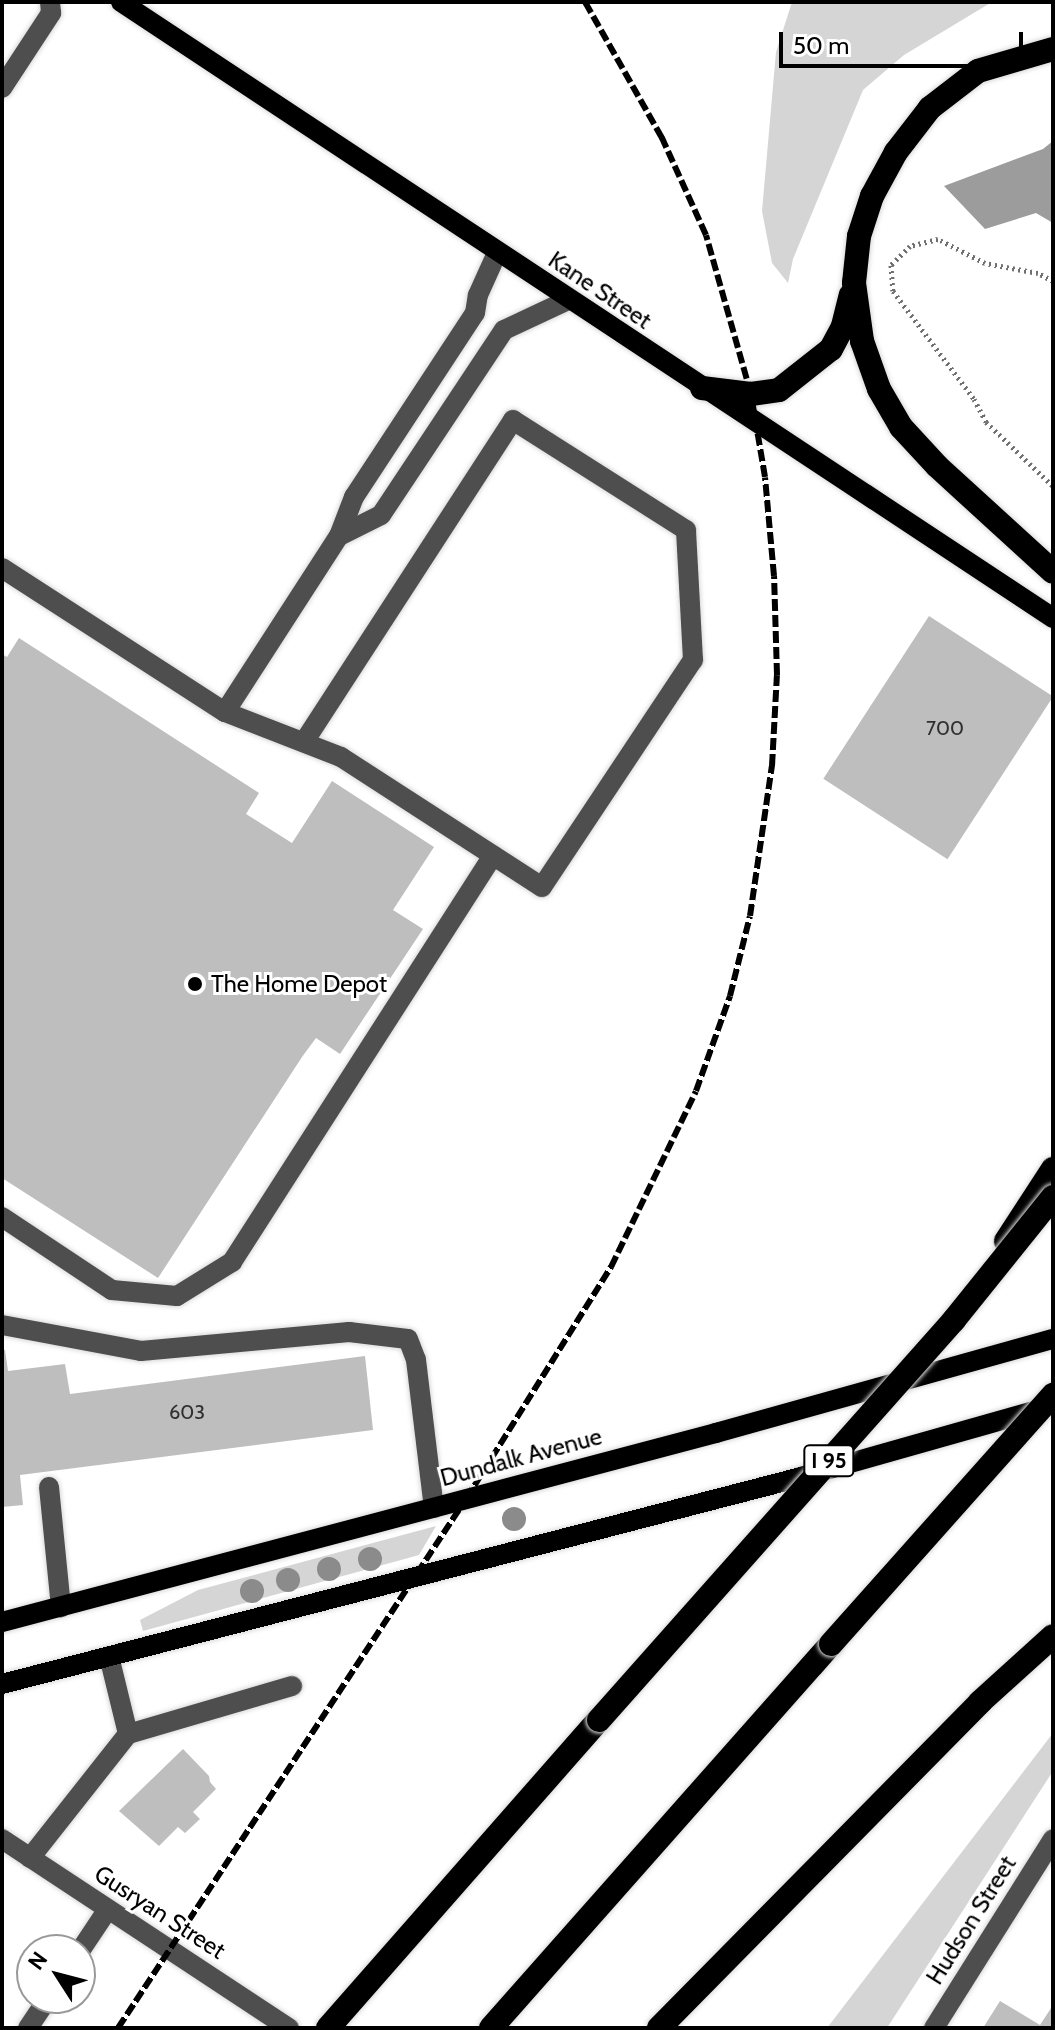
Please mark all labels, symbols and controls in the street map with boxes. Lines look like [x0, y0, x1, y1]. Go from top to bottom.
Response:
scale bar [783, 16, 1027, 66]
text: 50 m [793, 31, 849, 60]
street label: Kane Street [543, 245, 657, 335]
house number: 700 [926, 716, 964, 740]
place label: The Home Depot [211, 970, 387, 998]
marker: The Home Depot [186, 975, 204, 993]
house number: 603 [169, 1400, 205, 1424]
street label: Dundalk Avenue [437, 1422, 605, 1492]
road number: I 95 [803, 1443, 855, 1479]
street label: Hudson Street [920, 1850, 1022, 1990]
street label: Gusryan Street [89, 1859, 231, 1965]
north arrow [16, 1934, 96, 2014]
text: N [22, 1947, 53, 1975]

